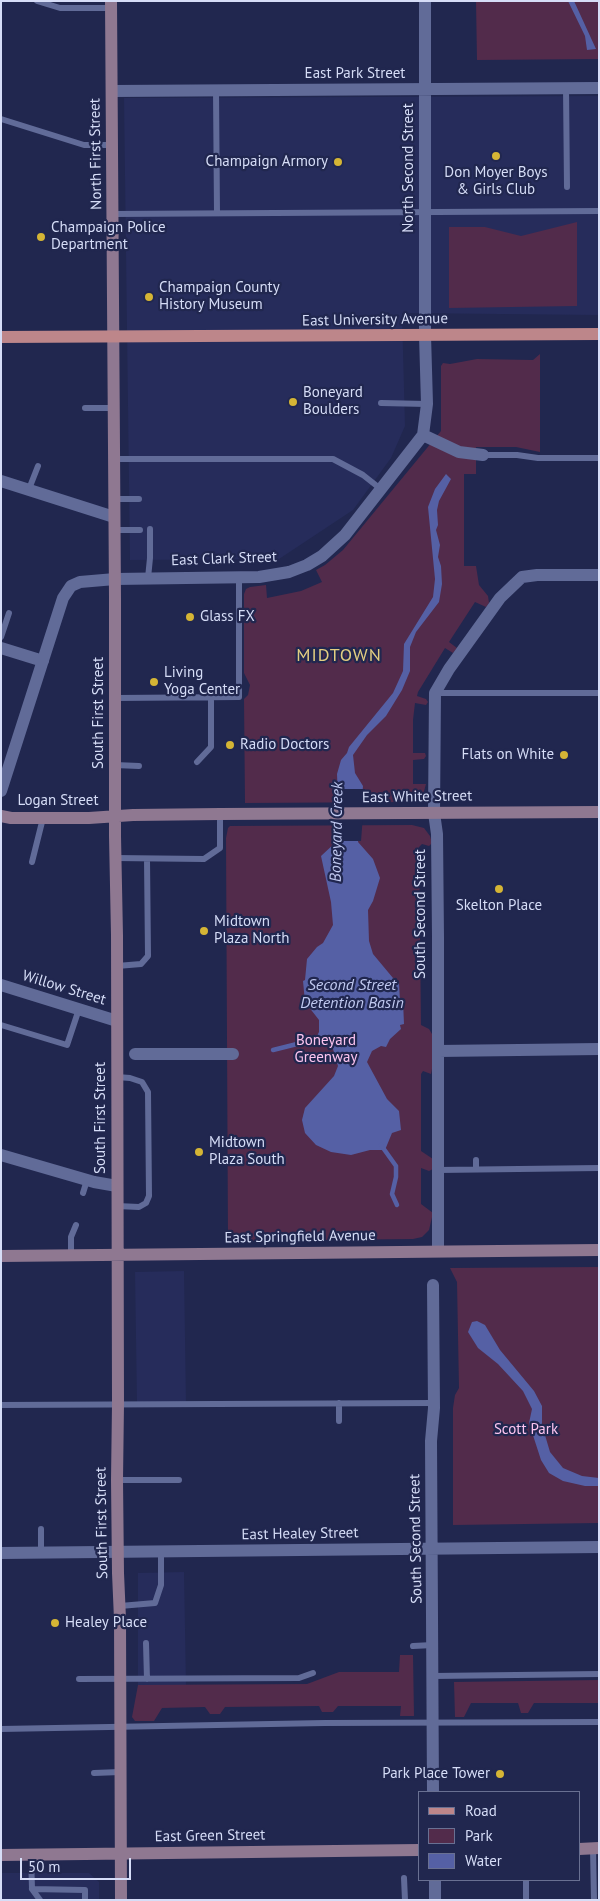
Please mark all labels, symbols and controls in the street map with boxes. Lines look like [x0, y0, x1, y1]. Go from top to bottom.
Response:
street label: East Park Street [305, 65, 405, 83]
street label: North First Street [86, 98, 106, 210]
street label: North Second Street [400, 103, 418, 233]
marker: Don Moyer Boys & Girls Club [490, 150, 502, 162]
place label: Champaign Armory [206, 153, 328, 171]
marker: Champaign Armory [332, 156, 344, 168]
place label: Don Moyer Boys & Girls Club [444, 164, 548, 199]
place label: Champaign Police Department [51, 219, 166, 254]
marker: Champaign Police Department [35, 231, 47, 243]
place label: Champaign County History Museum [159, 279, 280, 314]
marker: Champaign County History Museum [143, 291, 155, 303]
street label: East University Avenue [302, 310, 448, 330]
place label: Boneyard Boulders [303, 384, 363, 419]
marker: Boneyard Boulders [287, 396, 299, 408]
street label: East Clark Street [171, 548, 277, 570]
place label: Glass FX [200, 608, 255, 626]
marker: Glass FX [184, 611, 196, 623]
district label: MIDTOWN [295, 645, 383, 667]
street label: South First Street [90, 657, 108, 769]
place label: Living Yoga Center [164, 664, 240, 699]
marker: Living Yoga Center [148, 676, 160, 688]
place label: Radio Doctors [240, 736, 329, 754]
marker: Radio Doctors [224, 739, 236, 751]
place label: Flats on White [462, 746, 554, 764]
marker: Flats on White [558, 749, 570, 761]
water label: Boneyard Creek [327, 782, 347, 882]
street label: East White Street [362, 787, 472, 807]
street label: Logan Street [18, 792, 98, 810]
street label: South Second Street [412, 849, 430, 979]
marker: Skelton Place [493, 883, 505, 895]
place label: Skelton Place [456, 897, 542, 915]
place label: Midtown Plaza North [214, 913, 289, 948]
marker: Midtown Plaza North [198, 925, 210, 937]
street label: Willow Street [20, 967, 108, 1009]
water label: Second Street Detention Basin [300, 975, 404, 1013]
park label: Boneyard Greenway [294, 1032, 358, 1067]
street label: South First Street [92, 1062, 110, 1174]
place label: Midtown Plaza South [209, 1134, 285, 1169]
marker: Midtown Plaza South [193, 1146, 205, 1158]
street label: East Springfield Avenue [224, 1227, 376, 1247]
park label: Scott Park [494, 1421, 558, 1439]
street label: South First Street [92, 1467, 112, 1579]
street label: South Second Street [406, 1474, 426, 1604]
street label: East Healey Street [241, 1524, 359, 1544]
place label: Healey Place [65, 1614, 147, 1632]
marker: Healey Place [49, 1617, 61, 1629]
place label: Park Place Tower [382, 1765, 490, 1783]
marker: Park Place Tower [494, 1768, 506, 1780]
legend [418, 1791, 580, 1881]
text: Road [465, 1801, 497, 1820]
street label: East Green Street [154, 1826, 266, 1846]
text: Park [465, 1826, 493, 1845]
scale bar [22, 1848, 134, 1880]
text: Water [465, 1851, 502, 1870]
text: 50 m [28, 1857, 61, 1876]

